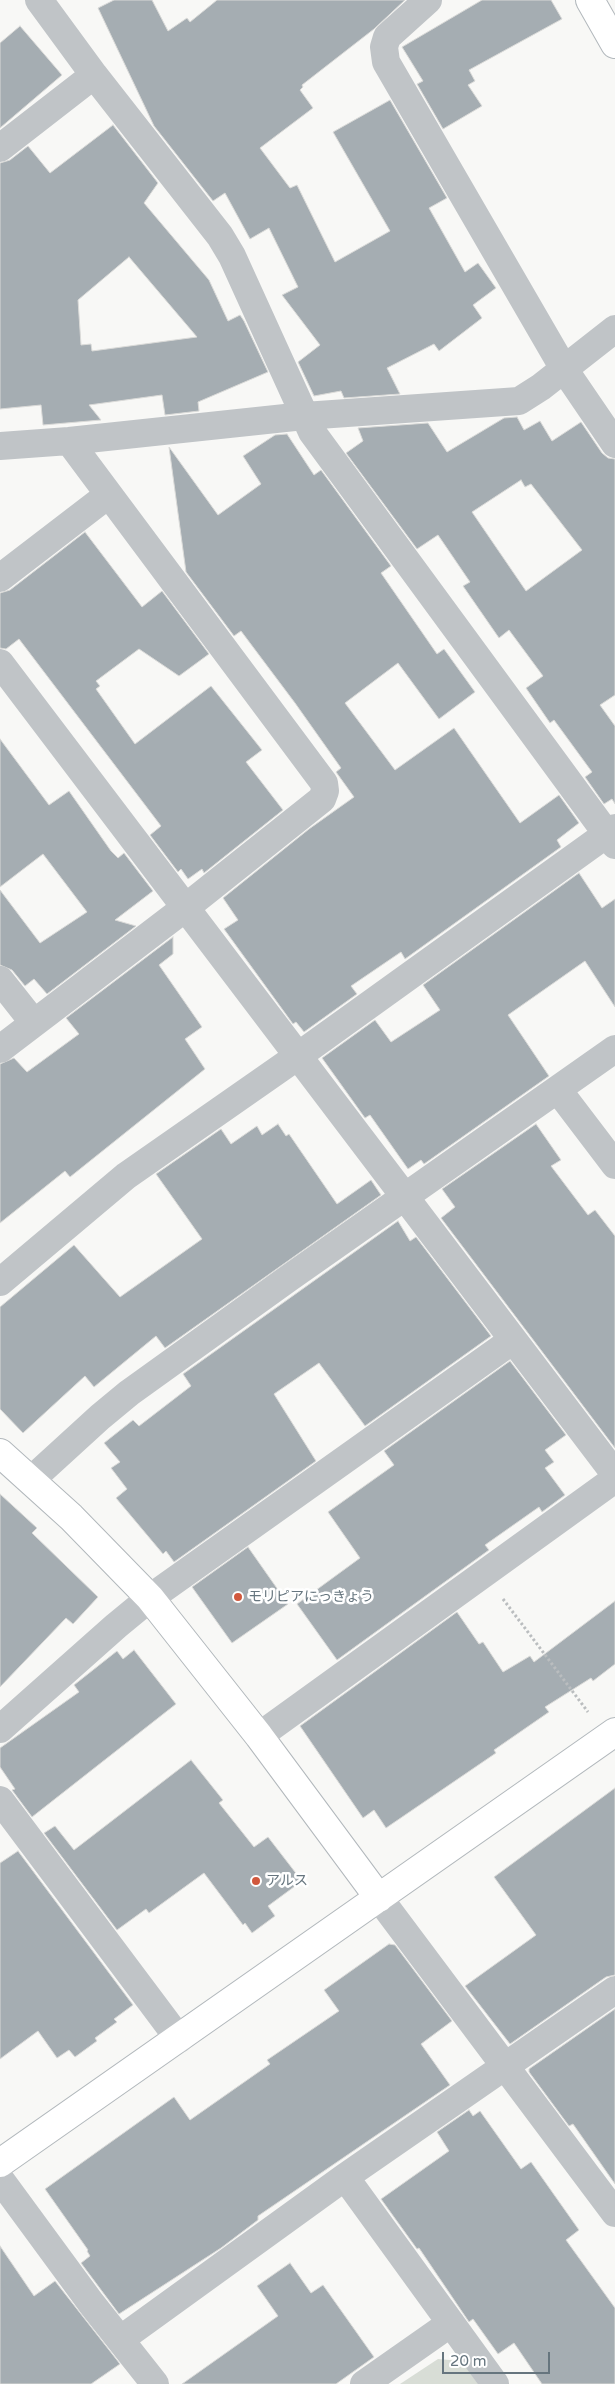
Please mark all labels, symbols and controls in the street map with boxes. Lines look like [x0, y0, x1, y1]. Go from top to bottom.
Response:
place label: モリピアにっきょう [248, 1589, 374, 1605]
marker: モリピアにっきょう [232, 1591, 244, 1603]
place label: アルス [266, 1873, 308, 1889]
marker: アルス [250, 1875, 262, 1887]
scale bar [445, 2342, 552, 2374]
text: 20 m [450, 2352, 487, 2370]

